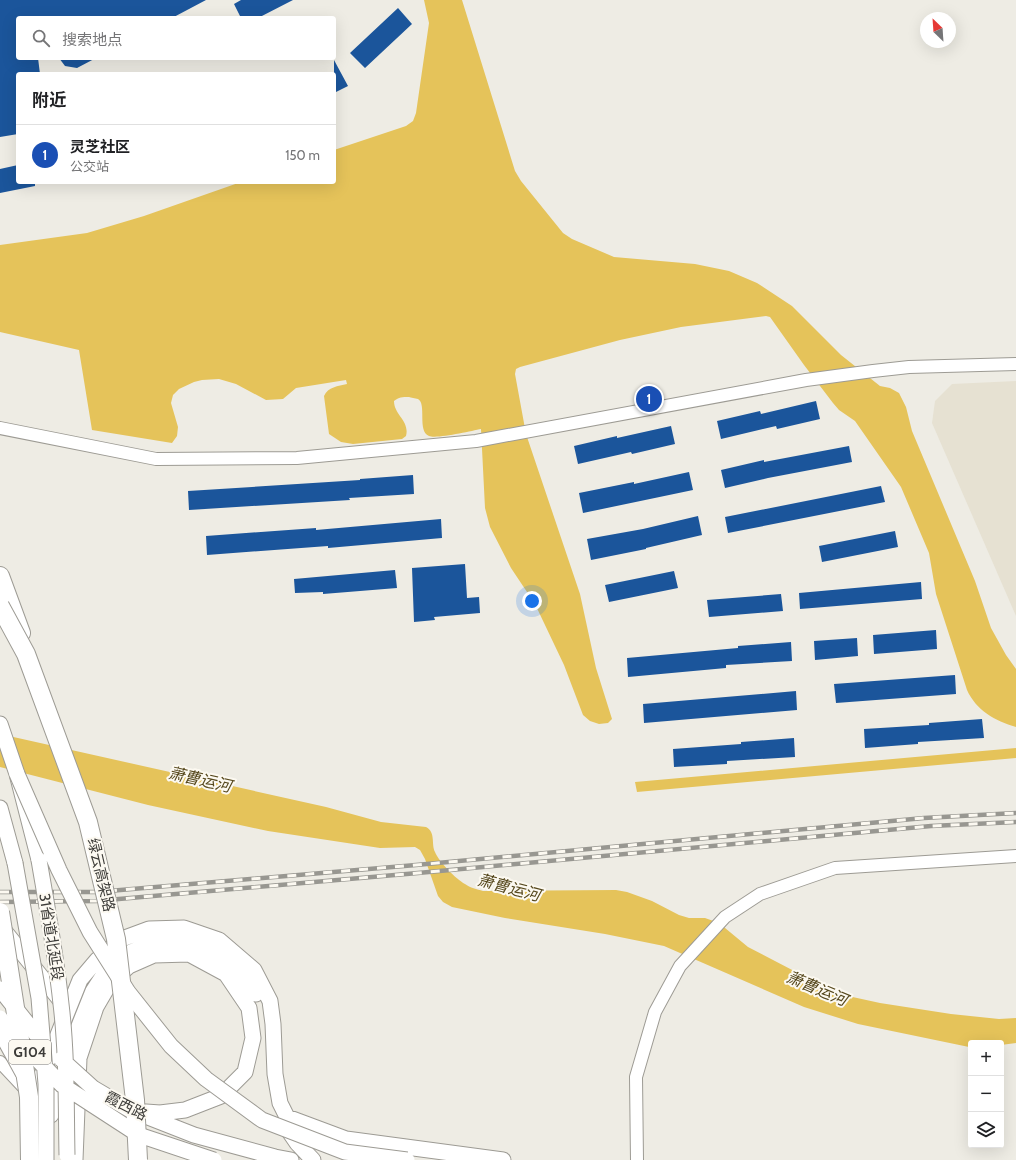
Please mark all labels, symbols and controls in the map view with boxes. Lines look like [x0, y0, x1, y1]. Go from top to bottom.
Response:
north arrow [920, 12, 956, 48]
search box [16, 16, 336, 60]
icon: search [30, 27, 52, 49]
text: 搜索地点 [62, 31, 122, 49]
text: 附近 [32, 90, 66, 110]
text: 灵芝社区 [70, 138, 130, 156]
text: 1 [43, 147, 47, 163]
text: 150 m [285, 147, 320, 163]
text: 公交站 [70, 158, 109, 174]
pin: 1 [636, 384, 662, 414]
your location [522, 591, 542, 611]
water label: 萧曹运河 [167, 763, 236, 797]
street label: 绿云高架路 [84, 836, 118, 914]
water label: 萧曹运河 [475, 870, 545, 906]
street label: 31省道北延段 [35, 892, 67, 982]
water label: 萧曹运河 [784, 967, 853, 1011]
road number: G104 [9, 1040, 51, 1064]
map controls [968, 1040, 1004, 1148]
button: + [968, 1040, 1004, 1076]
button: − [968, 1076, 1004, 1112]
street label: 霞西路 [102, 1088, 150, 1124]
button: layers [968, 1112, 1004, 1148]

